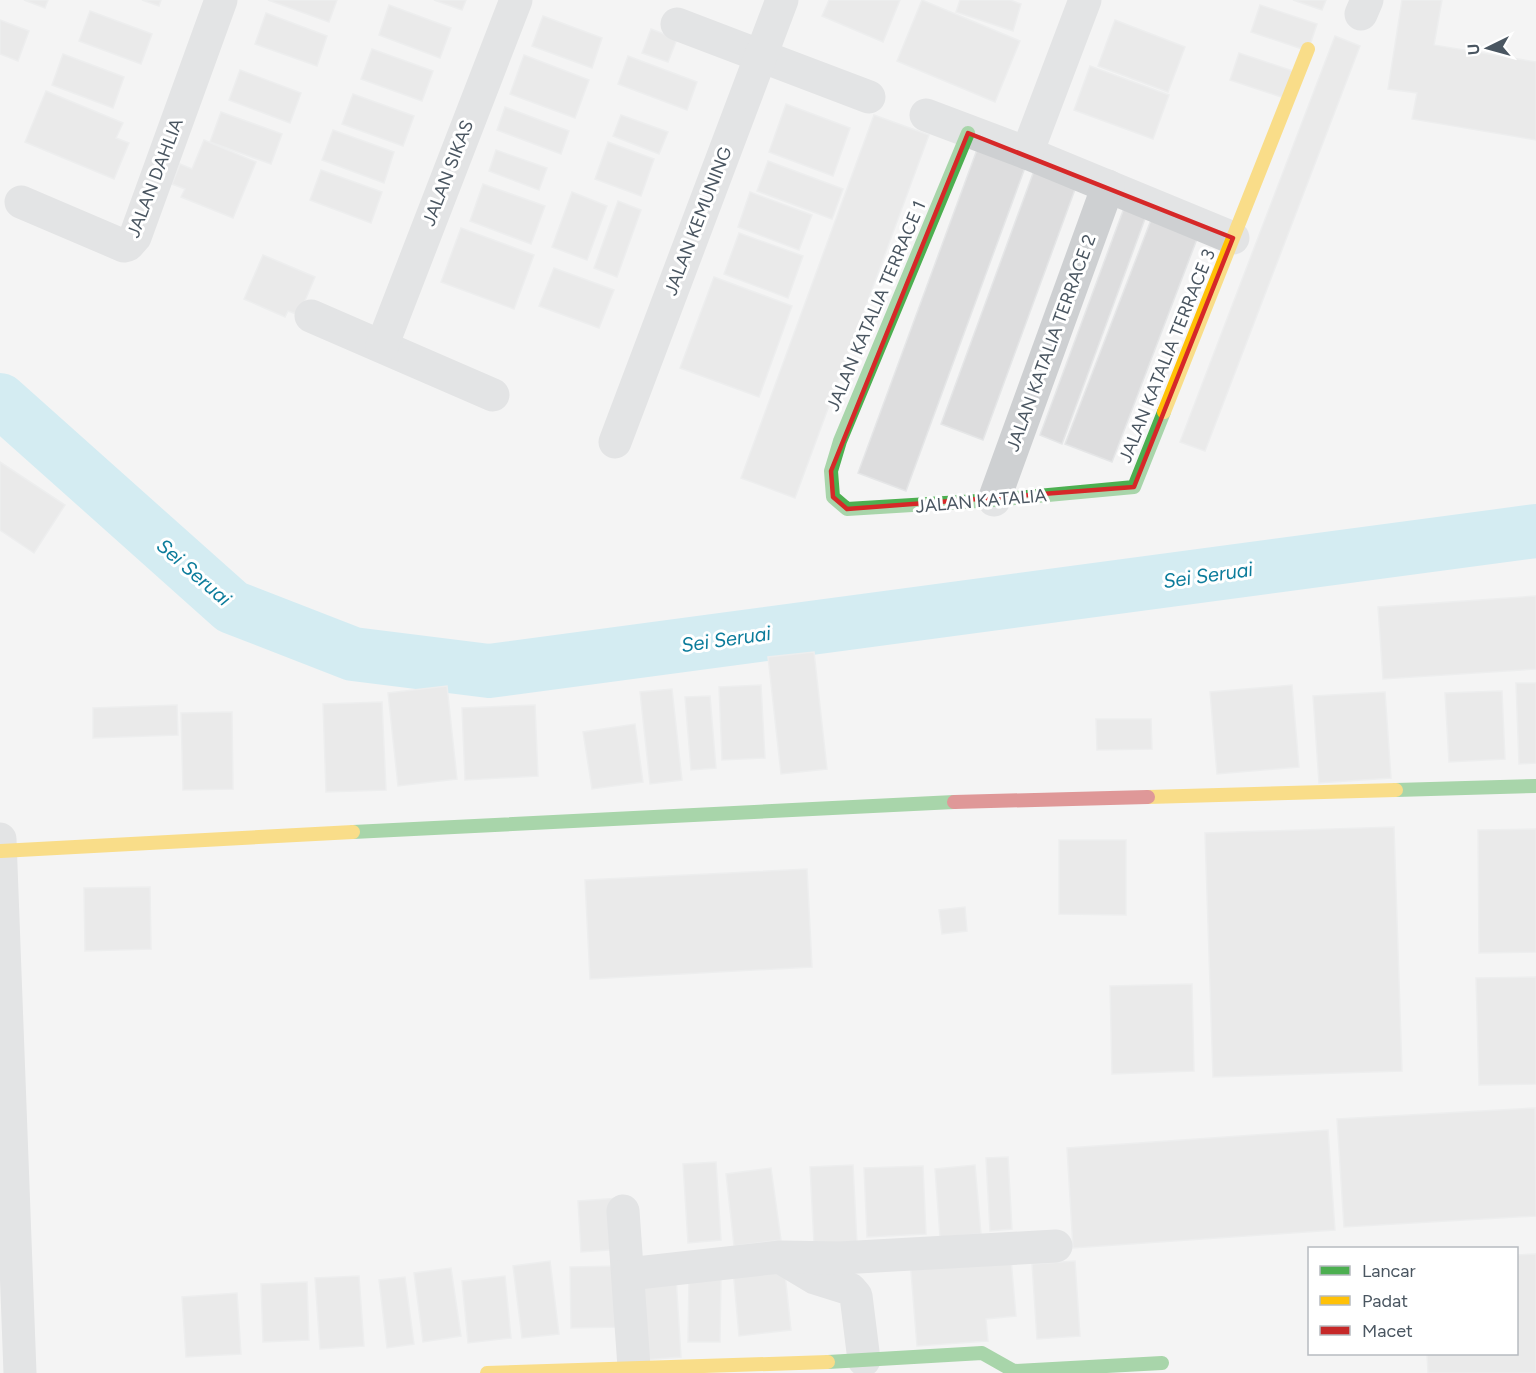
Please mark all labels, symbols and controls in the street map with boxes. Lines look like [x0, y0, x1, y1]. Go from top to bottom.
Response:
north arrow [1458, 18, 1518, 78]
text: U [1464, 43, 1484, 56]
street label: JALAN DAHLIA [122, 115, 188, 241]
street label: JALAN SIKAS [418, 117, 478, 229]
street label: JALAN KEMUNING [660, 143, 737, 298]
street label: JALAN KATALIA TERRACE 1 [822, 197, 930, 415]
street label: JALAN KATALIA TERRACE 2 [1001, 232, 1101, 454]
street label: JALAN KATALIA TERRACE 3 [1114, 246, 1220, 466]
street label: JALAN KATALIA [914, 484, 1048, 518]
water label: Sei Seruai [152, 533, 236, 611]
water label: Sei Seruai [1162, 557, 1255, 593]
water label: Sei Seruai [680, 621, 773, 657]
legend [1308, 1247, 1518, 1355]
text: Lancar [1362, 1260, 1416, 1282]
text: Padat [1362, 1290, 1408, 1312]
text: Macet [1362, 1320, 1413, 1342]

